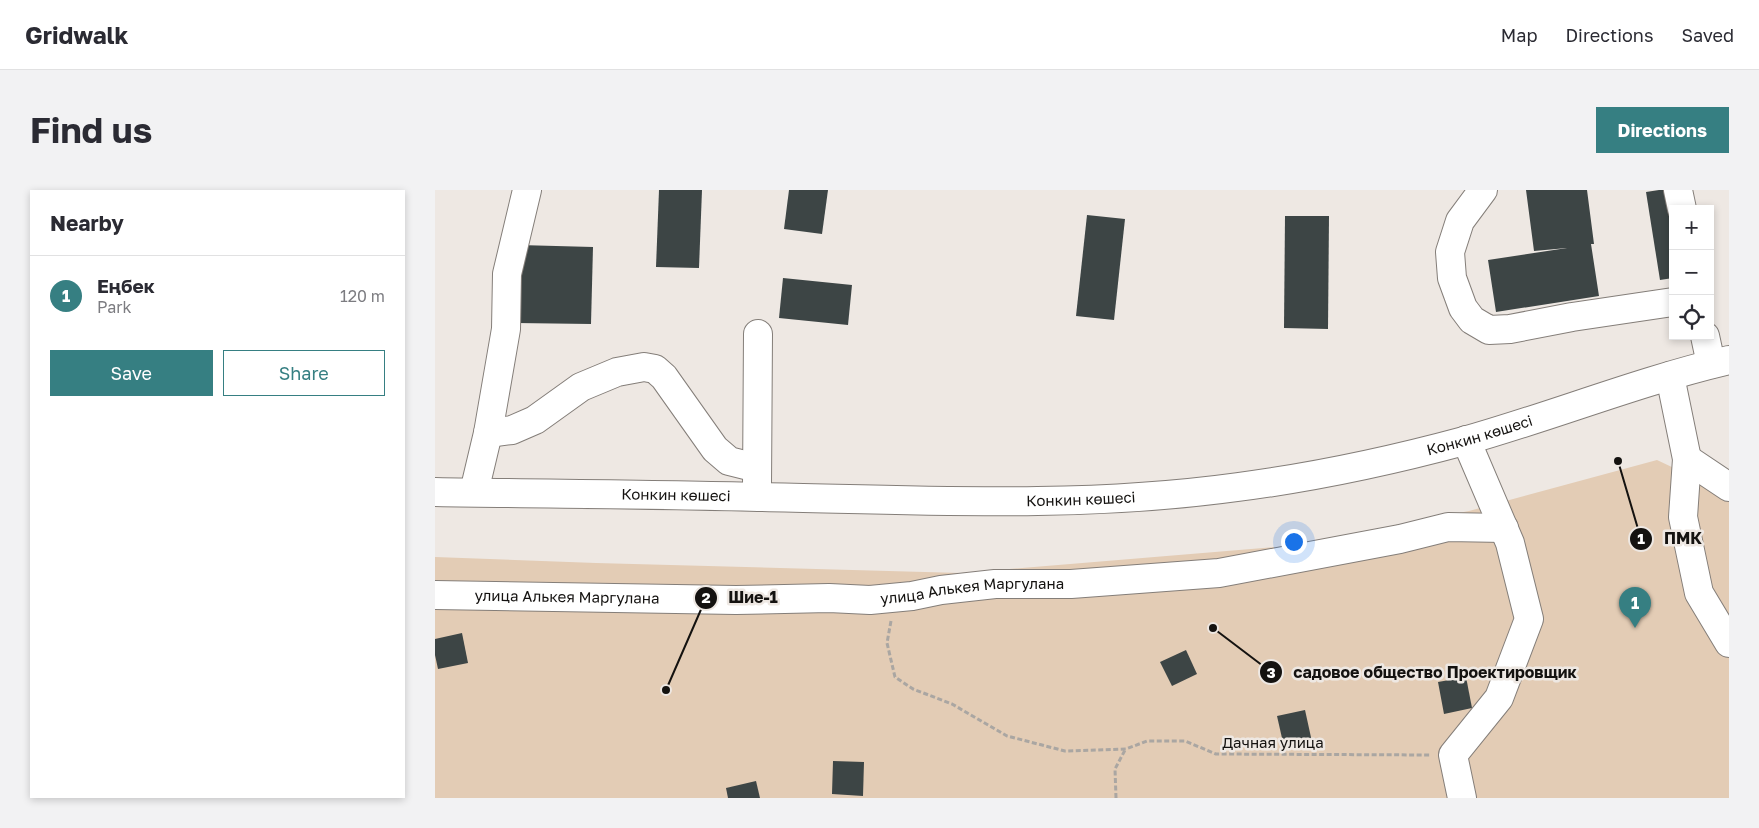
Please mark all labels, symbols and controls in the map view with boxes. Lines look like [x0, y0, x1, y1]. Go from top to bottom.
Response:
text: Gridwalk [25, 20, 129, 49]
text: Map [1501, 24, 1537, 46]
text: Directions [1565, 24, 1653, 46]
text: Saved [1681, 24, 1734, 46]
button: Directions [1596, 107, 1729, 153]
text: Find us [30, 109, 152, 151]
map controls [1669, 205, 1714, 340]
button: + [1669, 205, 1714, 250]
text: Nearby [50, 210, 124, 236]
button: − [1669, 250, 1714, 295]
text: Еңбек [97, 274, 155, 297]
text: 1 [62, 286, 70, 306]
text: 120 m [340, 286, 385, 306]
button: locate [1669, 295, 1714, 340]
text: Park [97, 297, 132, 317]
button: Save [50, 350, 213, 396]
button: Share [223, 350, 385, 396]
street label: Конкин көшесі [1425, 411, 1535, 458]
street label: Конкин көшесі [621, 484, 731, 504]
street label: Конкин көшесі [1026, 487, 1136, 509]
callout: ПМК [1629, 523, 1712, 554]
text: ПМК [1664, 528, 1702, 548]
your location [1281, 529, 1307, 555]
text: 1 [1637, 529, 1645, 547]
street label: улица Алькея Маргулана [879, 574, 1064, 607]
callout: Шие-1 [693, 582, 788, 613]
street label: улица Алькея Маргулана [474, 586, 660, 607]
text: Шие-1 [728, 587, 778, 607]
pin: 1 [1619, 587, 1651, 628]
text: 2 [701, 588, 711, 606]
callout: садовое общество Проектировщик [1258, 657, 1587, 688]
text: садовое общество Проектировщик [1293, 662, 1577, 682]
text: 3 [1266, 663, 1276, 681]
street label: Дачная улица [1222, 733, 1324, 751]

